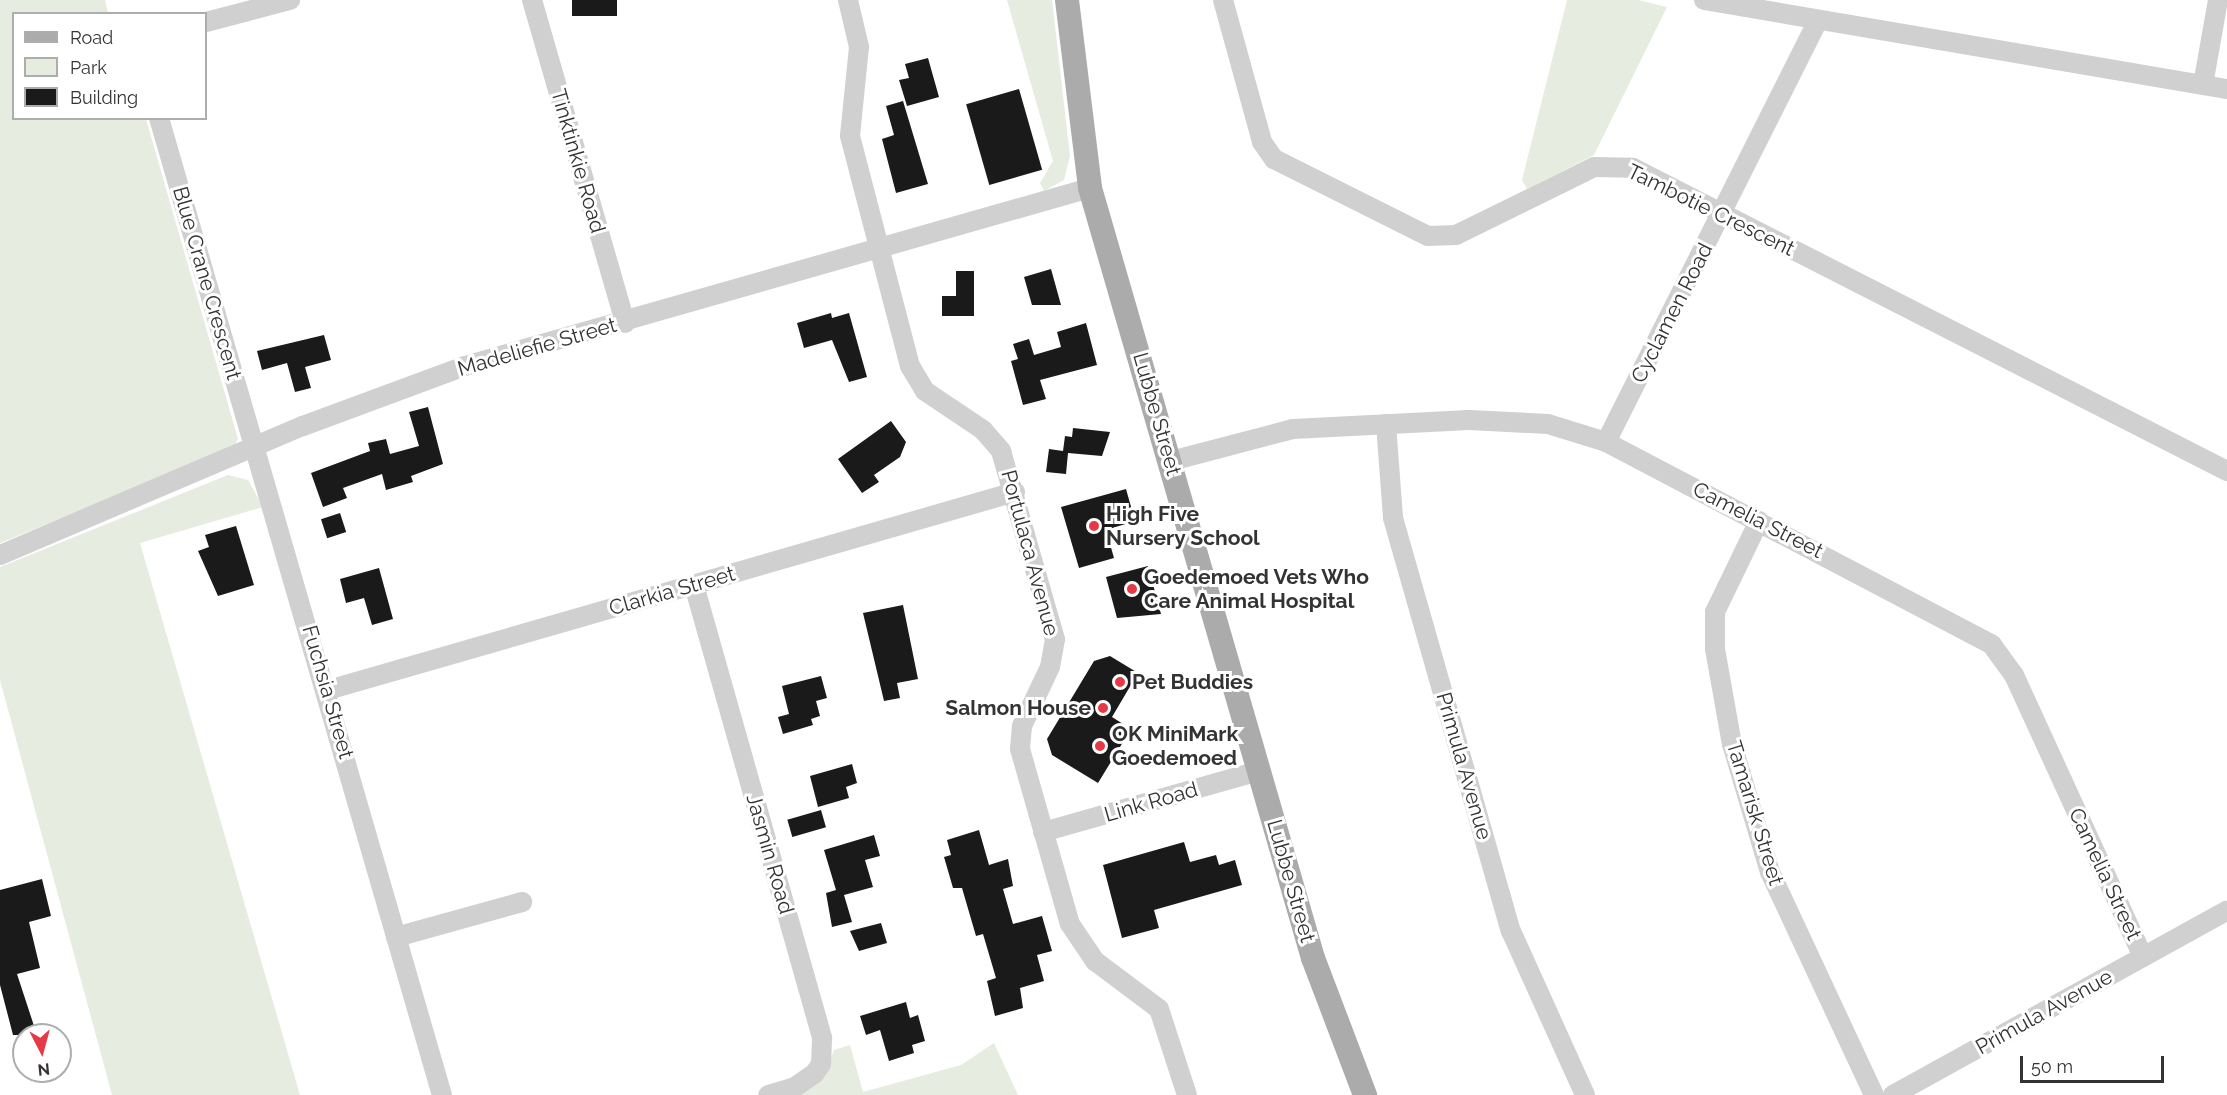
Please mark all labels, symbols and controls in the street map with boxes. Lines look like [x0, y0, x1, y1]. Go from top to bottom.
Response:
legend [12, 12, 207, 120]
text: Road [70, 27, 113, 48]
text: Park [70, 57, 107, 78]
street label: Tinktinkie Road [545, 86, 611, 236]
text: Building [70, 87, 138, 108]
street label: Tambotie Crescent [1623, 159, 1799, 261]
street label: Blue Crane Crescent [167, 184, 247, 382]
street label: Cyclamen Road [1626, 239, 1718, 387]
street label: Madeliefie Street [455, 312, 619, 382]
street label: Lubbe Street [1127, 350, 1187, 478]
street label: Portulaca Avenue [996, 467, 1064, 639]
street label: Camelia Street [1689, 476, 1827, 564]
place label: High Five Nursery School [1106, 501, 1260, 551]
marker: High Five Nursery School [1087, 519, 1101, 533]
street label: Clarkia Street [606, 561, 738, 621]
place label: Goedemoed Vets Who Care Animal Hospital [1144, 564, 1370, 614]
marker: Goedemoed Vets Who Care Animal Hospital [1125, 582, 1139, 596]
street label: Fuchsia Street [297, 622, 359, 762]
place label: Pet Buddies [1132, 669, 1253, 695]
marker: Pet Buddies [1113, 675, 1127, 689]
street label: Primula Avenue [1431, 689, 1497, 843]
place label: Salmon House [945, 695, 1091, 721]
marker: Salmon House [1096, 701, 1110, 715]
place label: OK MiniMark Goedemoed [1112, 721, 1238, 771]
street label: Tamarisk Street [1721, 738, 1789, 888]
marker: OK MiniMark Goedemoed [1093, 739, 1107, 753]
street label: Link Road [1101, 777, 1201, 827]
street label: Jasmin Road [741, 791, 799, 917]
street label: Camelia Street [2063, 804, 2147, 944]
street label: Lubbe Street [1261, 817, 1321, 945]
street label: Primula Avenue [1971, 964, 2117, 1060]
north arrow [12, 1023, 72, 1083]
scale bar [2023, 1044, 2167, 1082]
text: 50 m [2031, 1056, 2073, 1077]
text: N [37, 1059, 51, 1079]

